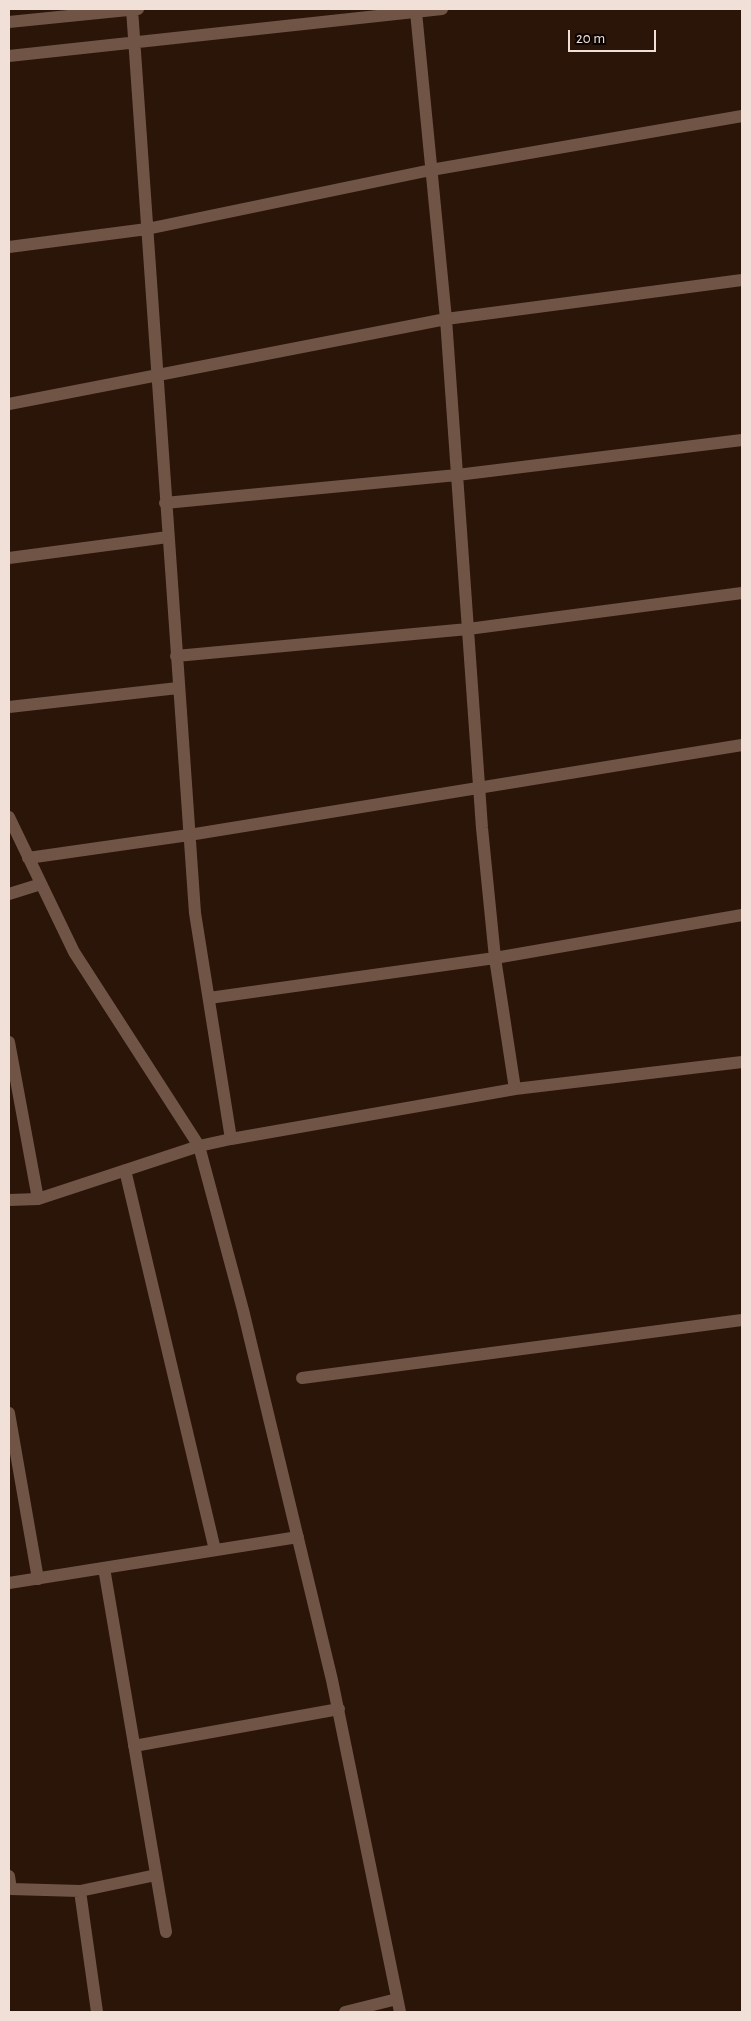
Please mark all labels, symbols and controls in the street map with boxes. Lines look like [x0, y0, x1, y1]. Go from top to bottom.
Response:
scale bar [571, 20, 658, 52]
text: 20 m [576, 31, 605, 46]

